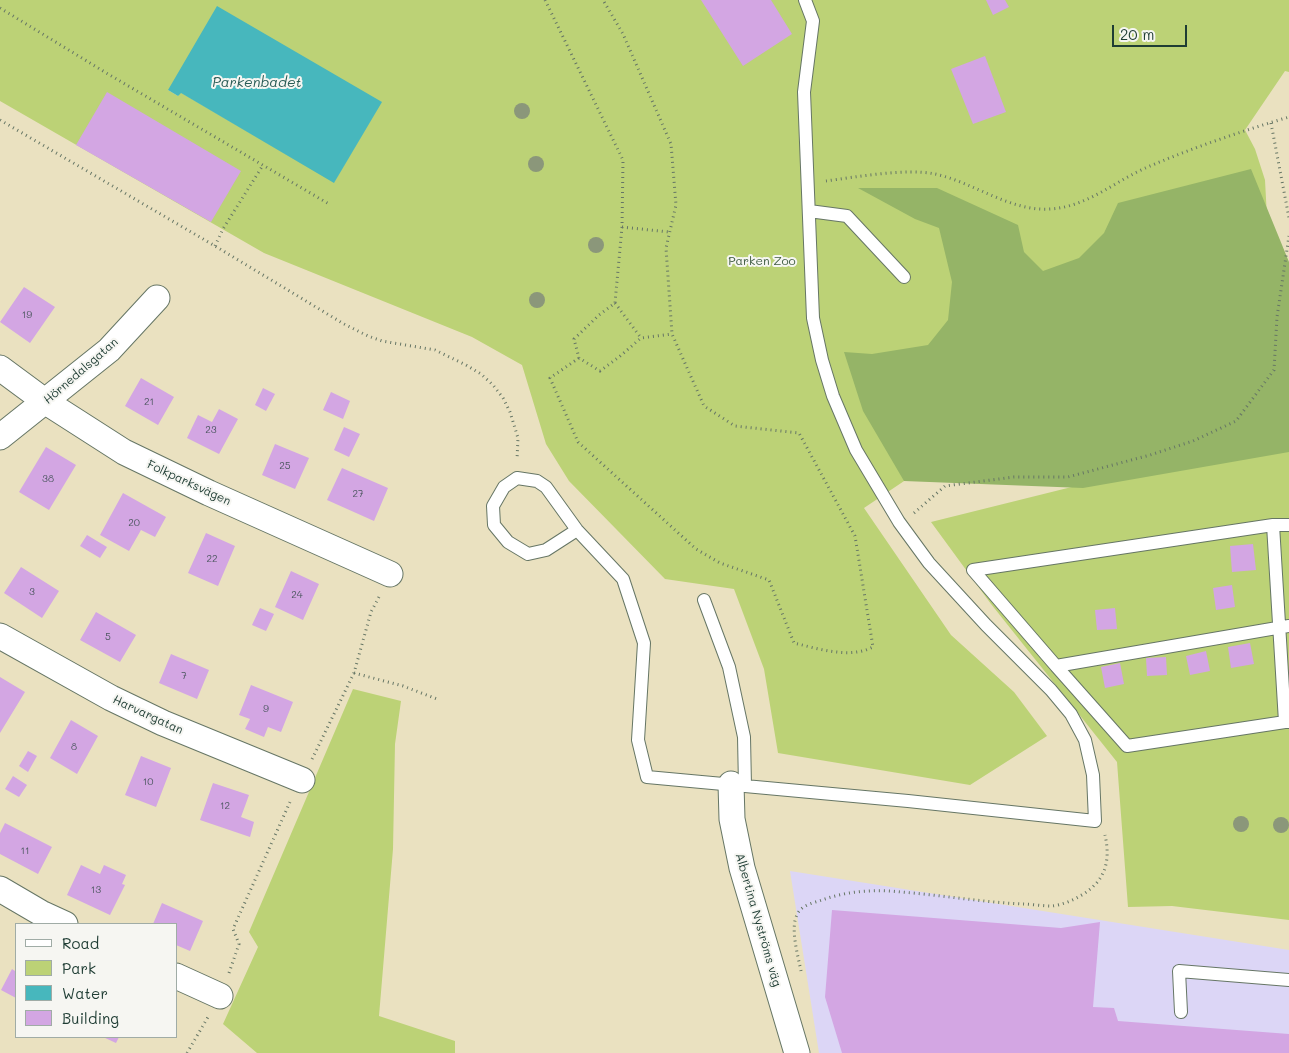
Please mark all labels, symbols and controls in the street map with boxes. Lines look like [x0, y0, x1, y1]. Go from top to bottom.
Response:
scale bar [1114, 15, 1189, 47]
text: 20 m [1120, 24, 1154, 44]
water label: Parkenbadet [212, 75, 302, 91]
park label: Parken Zoo [728, 254, 796, 268]
house number: 19 [22, 309, 32, 321]
street label: Hörnedalsgatan [41, 335, 121, 407]
house number: 21 [144, 396, 154, 408]
house number: 23 [205, 424, 217, 436]
street label: Folkparksvägen [145, 457, 233, 509]
house number: 25 [279, 460, 291, 472]
house number: 38 [42, 473, 54, 485]
house number: 27 [352, 488, 364, 500]
house number: 20 [128, 517, 140, 529]
house number: 22 [206, 553, 218, 565]
house number: 3 [29, 586, 35, 598]
house number: 24 [291, 589, 303, 601]
house number: 5 [105, 631, 111, 643]
house number: 7 [181, 670, 187, 682]
street label: Harvargatan [111, 692, 185, 738]
house number: 9 [263, 703, 269, 715]
house number: 8 [71, 741, 77, 753]
house number: 10 [143, 776, 153, 788]
house number: 12 [220, 800, 230, 812]
house number: 11 [21, 845, 29, 857]
street label: Albertina Nyströms väg [732, 852, 784, 988]
house number: 13 [91, 884, 101, 896]
legend [15, 923, 178, 1038]
text: Road [62, 933, 99, 953]
text: Park [62, 958, 96, 978]
text: Water [62, 983, 108, 1003]
text: Building [62, 1008, 119, 1028]

